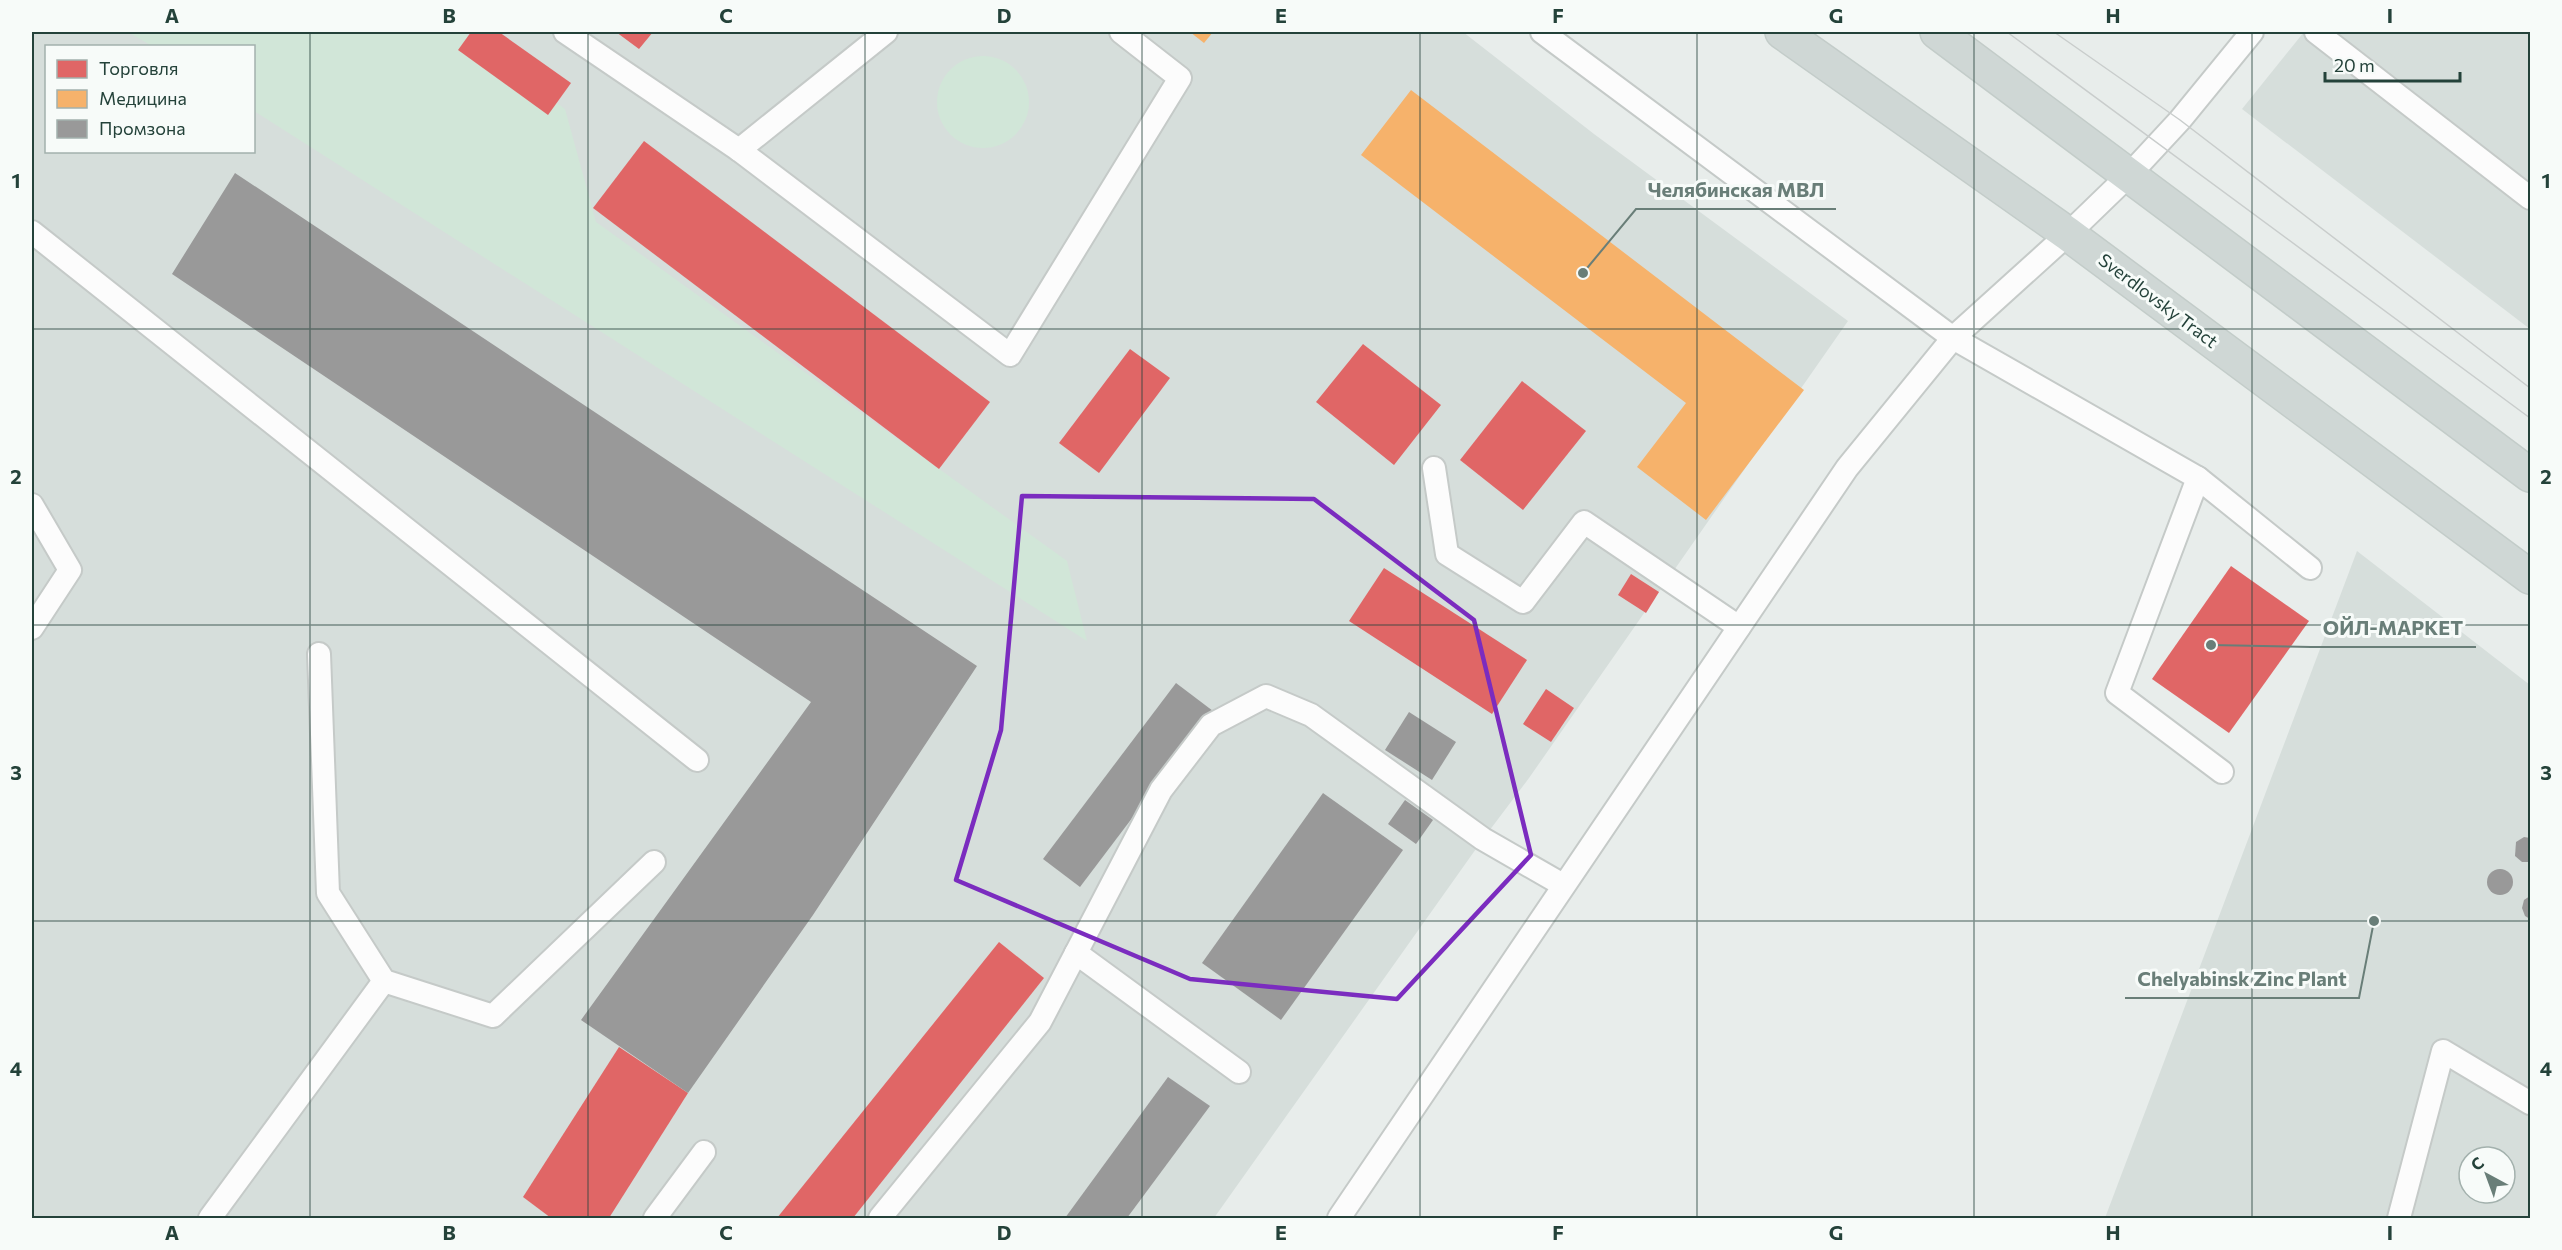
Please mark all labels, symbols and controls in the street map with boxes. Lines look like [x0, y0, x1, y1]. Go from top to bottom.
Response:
text: A [165, 3, 179, 27]
text: B [442, 3, 456, 27]
text: C [719, 3, 733, 27]
text: D [997, 3, 1011, 27]
text: E [1275, 3, 1287, 27]
text: F [1552, 3, 1564, 27]
text: G [1829, 3, 1843, 27]
text: H [2106, 3, 2121, 27]
text: I [2387, 3, 2393, 27]
legend [45, 45, 255, 153]
scale bar [2325, 45, 2460, 83]
text: 20 m [2334, 54, 2375, 76]
text: Торговля [99, 57, 178, 79]
text: Медицина [99, 87, 187, 109]
text: Промзона [99, 117, 186, 139]
text: 1 [11, 168, 21, 192]
text: 1 [2541, 168, 2551, 192]
callout: Челябинская МВЛ [1636, 171, 1836, 209]
text: Челябинская МВЛ [1648, 177, 1824, 201]
street label: Sverdlovsky Tract [2095, 248, 2222, 352]
text: 2 [10, 464, 22, 488]
text: 2 [2540, 464, 2552, 488]
callout: ОЙЛ-МАРКЕТ [2311, 609, 2476, 647]
text: ОЙЛ-МАРКЕТ [2323, 615, 2463, 639]
text: 3 [10, 760, 22, 784]
text: 3 [2540, 760, 2552, 784]
callout: Chelyabinsk Zinc Plant [2125, 960, 2359, 998]
text: Chelyabinsk Zinc Plant [2137, 966, 2347, 990]
text: 4 [10, 1056, 22, 1080]
text: 4 [2540, 1056, 2552, 1080]
north arrow [2457, 1145, 2517, 1205]
text: С [2466, 1153, 2487, 1174]
text: A [165, 1220, 179, 1244]
text: B [442, 1220, 456, 1244]
text: C [719, 1220, 733, 1244]
text: D [997, 1220, 1011, 1244]
text: E [1275, 1220, 1287, 1244]
text: F [1552, 1220, 1564, 1244]
text: G [1829, 1220, 1843, 1244]
text: H [2106, 1220, 2121, 1244]
text: I [2387, 1220, 2393, 1244]

